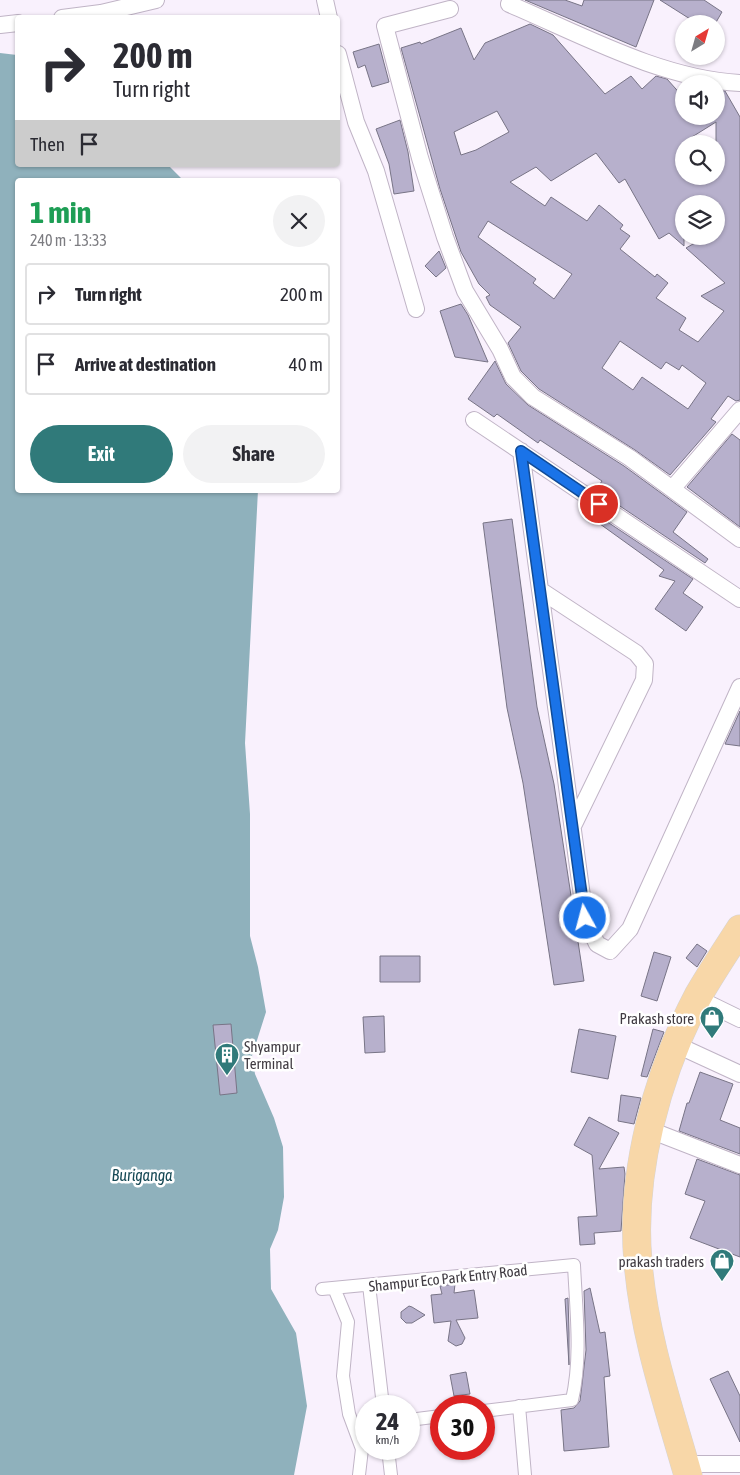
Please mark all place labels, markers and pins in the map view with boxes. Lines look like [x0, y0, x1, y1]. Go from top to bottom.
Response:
pin [578, 483, 620, 525]
shop icon: Prakash store [699, 1005, 725, 1039]
place label: Prakash store [620, 1010, 694, 1027]
place label: Shyampur Terminal [244, 1038, 301, 1072]
building icon: Shyampur Terminal [214, 1042, 240, 1076]
shop icon: prakash traders [709, 1248, 735, 1282]
place label: prakash traders [619, 1253, 704, 1270]

